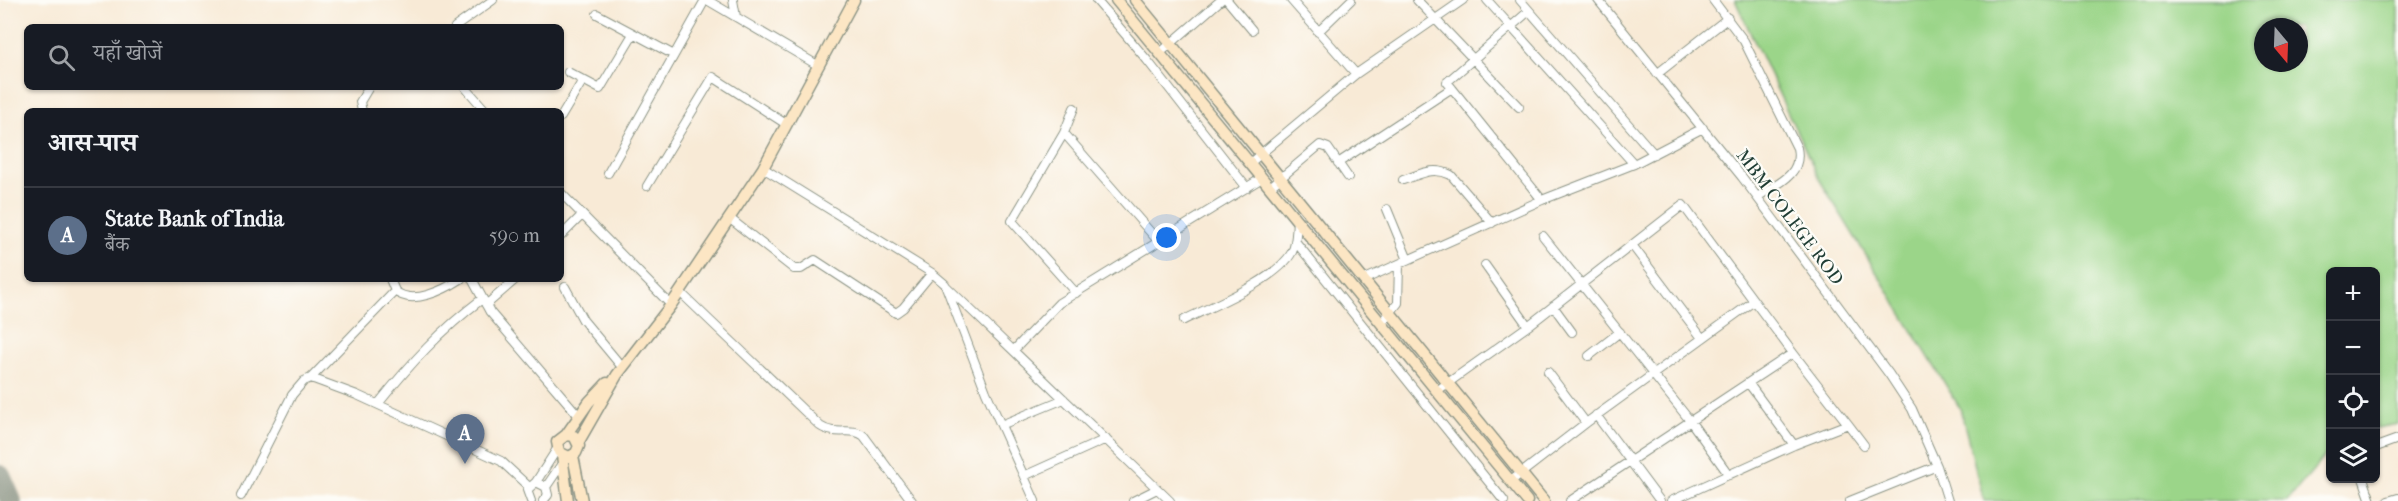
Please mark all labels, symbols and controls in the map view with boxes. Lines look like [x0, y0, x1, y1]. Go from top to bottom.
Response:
north arrow [2254, 18, 2308, 72]
search box [24, 24, 564, 90]
text: यहाँ खोजें [93, 40, 162, 66]
icon: search [45, 41, 78, 74]
text: आस-पास [48, 127, 137, 158]
street label: MBM COLEGE ROD [1732, 145, 1847, 289]
text: State Bank of India [105, 206, 284, 232]
your location [1152, 223, 1181, 252]
text: A [61, 224, 74, 247]
text: 590 m [489, 224, 540, 247]
text: बैंक [105, 233, 129, 256]
map controls [2326, 267, 2380, 483]
button: + [2326, 267, 2380, 321]
button: − [2326, 321, 2380, 375]
button: locate [2326, 375, 2380, 429]
pin: A [446, 414, 484, 464]
button: layers [2326, 429, 2380, 483]

